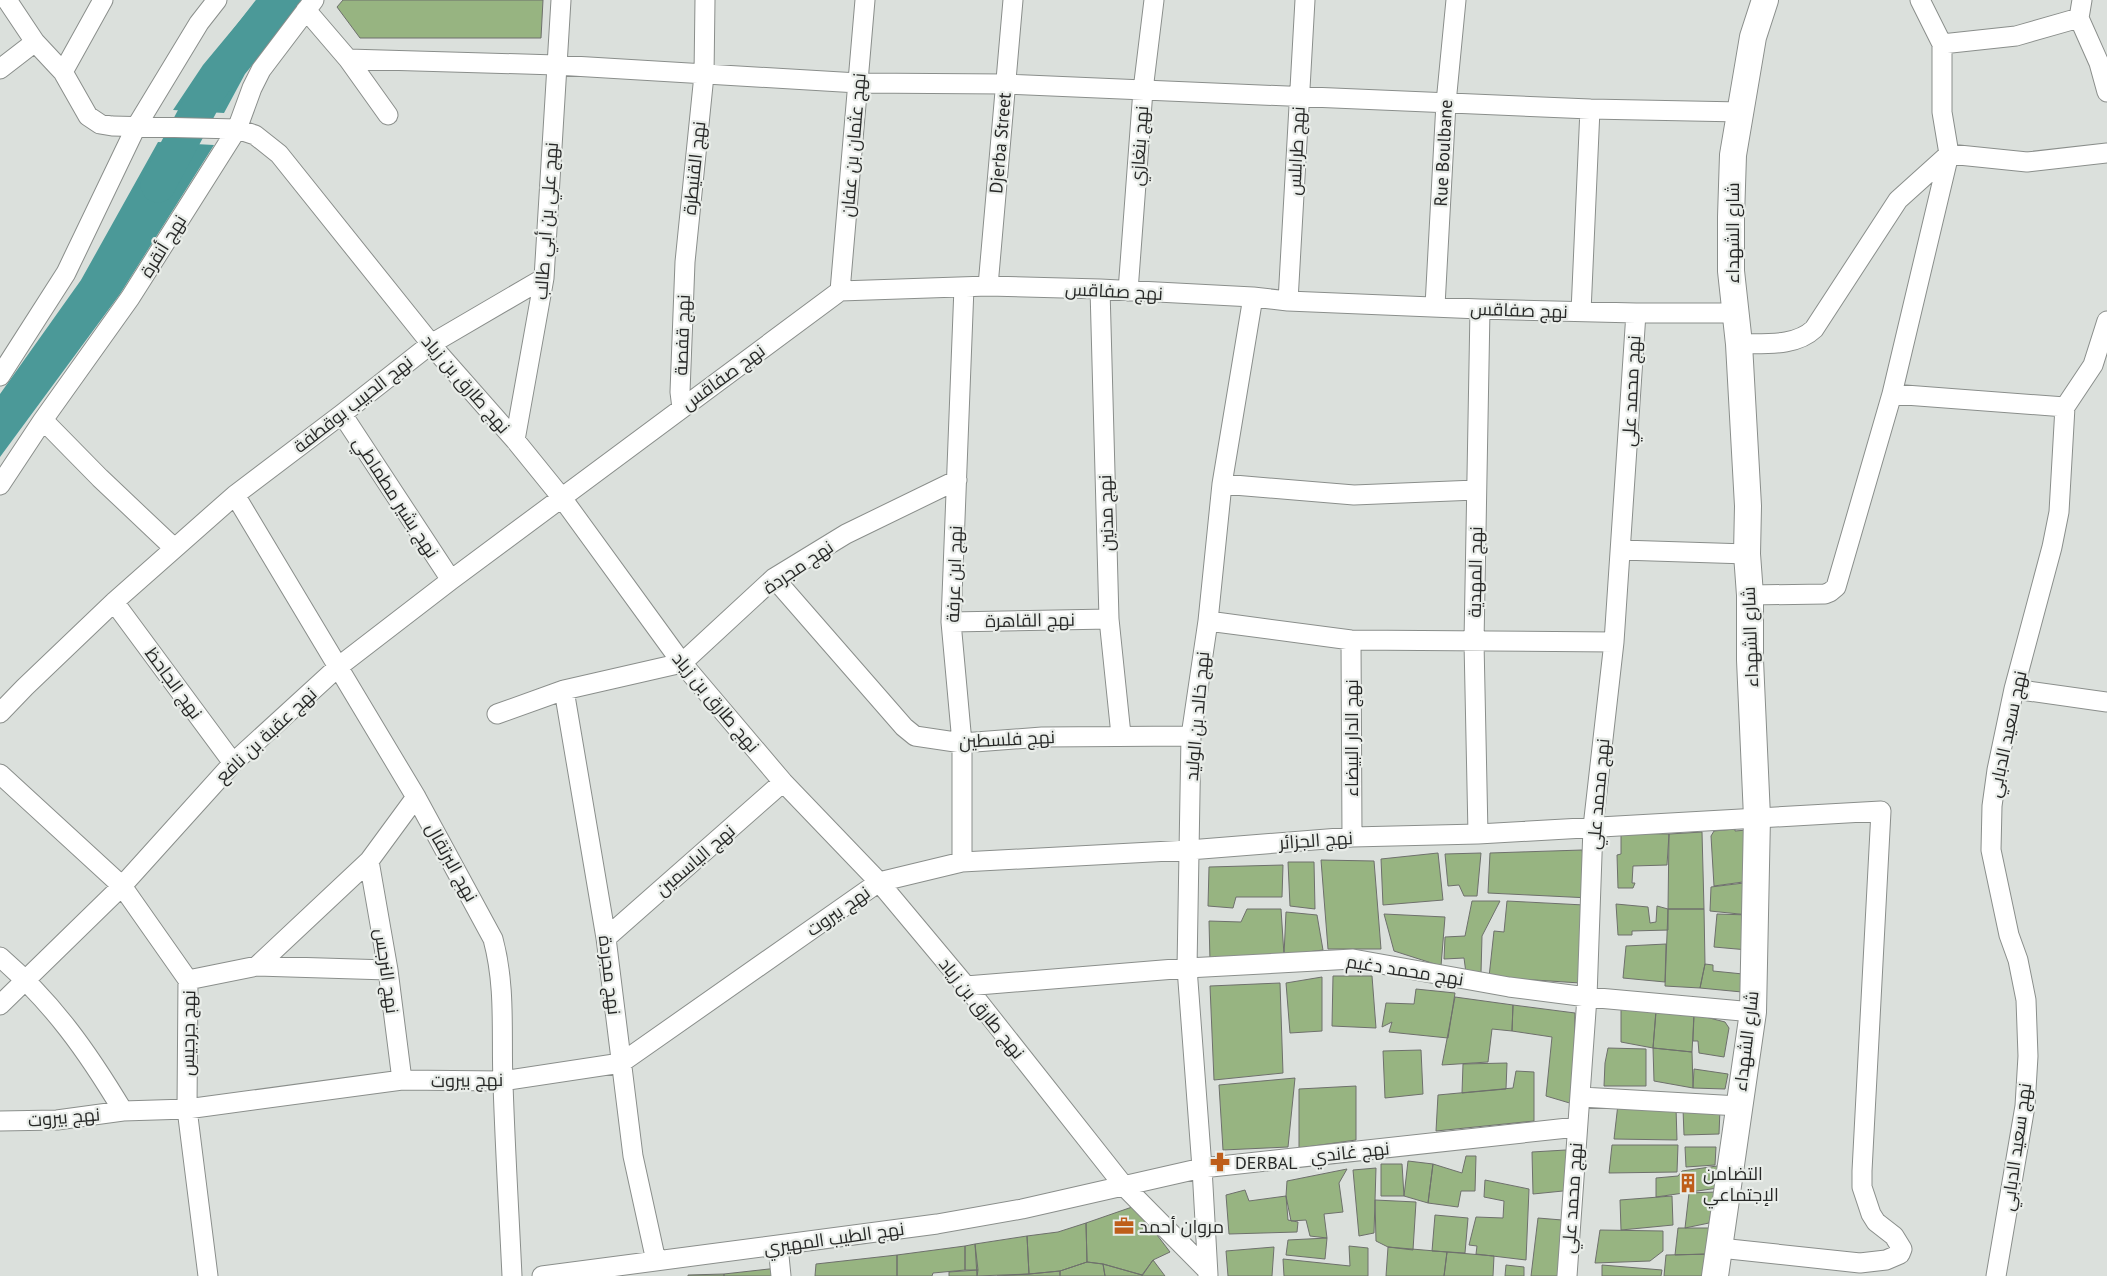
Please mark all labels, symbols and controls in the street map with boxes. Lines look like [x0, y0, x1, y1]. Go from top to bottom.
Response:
street label: نهج عثمان بن عفان [835, 72, 872, 218]
street label: Djerba Street [984, 92, 1016, 194]
street label: Rue Boulbane [1429, 99, 1457, 207]
street label: نهج بنغازي [1125, 105, 1156, 187]
street label: نهج طرابلس [1282, 106, 1311, 196]
street label: نهج القنيطرة [678, 120, 711, 216]
street label: نهج علي بن أبي طالب [529, 141, 566, 301]
street label: شارع الشهداء [1721, 182, 1745, 284]
street label: نهج أنقرة [135, 210, 192, 282]
street label: نهج صفاقس [1065, 277, 1163, 306]
street label: نهج قفصة [669, 294, 696, 376]
street label: نهج صفاقس [1470, 297, 1568, 324]
street label: نهج طارق بن زياد [416, 330, 515, 439]
street label: نهج محمد علي [1617, 335, 1648, 447]
street label: نهج صفاقس [677, 339, 770, 416]
street label: نهج الحبيب بوقطفة [289, 350, 418, 459]
street label: نهج بشير مطماطي [346, 432, 444, 564]
street label: نهج مدنين [1093, 474, 1120, 552]
street label: نهج ابن عرفة [941, 525, 968, 623]
street label: نهج المهدية [1463, 526, 1488, 618]
street label: نهج مجردة [758, 535, 838, 600]
street label: شارع الشهداء [1737, 586, 1764, 688]
street label: نهج القاهرة [985, 608, 1075, 633]
street label: نهج الجاحظ [139, 643, 208, 724]
street label: نهج طارق بن زياد [667, 647, 765, 757]
street label: نهج خالد بن الوليد [1180, 650, 1215, 782]
street label: نهج سعيد الدبابي [1982, 668, 2035, 800]
street label: نهج الدار البيضاء [1340, 679, 1364, 797]
street label: نهج عقبة بن نافع [211, 682, 322, 788]
street label: نهج فلسطين [958, 725, 1056, 754]
street label: نهج محمد علي [1582, 738, 1617, 851]
street label: نهج البرتقال [420, 818, 483, 906]
street label: نهج الياسمين [650, 819, 740, 902]
street label: نهج الجزائر [1277, 826, 1354, 855]
street label: نهج بيروت [802, 881, 875, 942]
street label: نهج النرجس [369, 927, 404, 1015]
street label: نهج مجردة [593, 934, 626, 1016]
street label: نهج محمد دغيم [1345, 949, 1465, 992]
street label: نهج طارق بن زياد [933, 953, 1030, 1064]
street label: شارع الشهداء [1728, 989, 1765, 1093]
street label: نهج جرجيس [176, 990, 201, 1076]
street label: نهج بيروت [431, 1068, 503, 1093]
street label: نهج سعيد الدبابي [1996, 1081, 2039, 1213]
street label: نهج بيروت [27, 1102, 101, 1133]
street label: نهج غاندي [1309, 1136, 1391, 1171]
street label: نهج محمد علي [1557, 1142, 1590, 1255]
pharmacy icon: DERBAL [1209, 1151, 1231, 1173]
place label: DERBAL [1235, 1151, 1297, 1174]
place label: التضامن الإجتماعي [1703, 1162, 1779, 1209]
building icon: التضامن الإجتماعي [1677, 1172, 1699, 1194]
office icon: مروان أحمد [1113, 1215, 1135, 1237]
place label: مروان أحمد [1139, 1215, 1224, 1238]
street label: نهج الطيب المهيري [762, 1217, 906, 1262]

